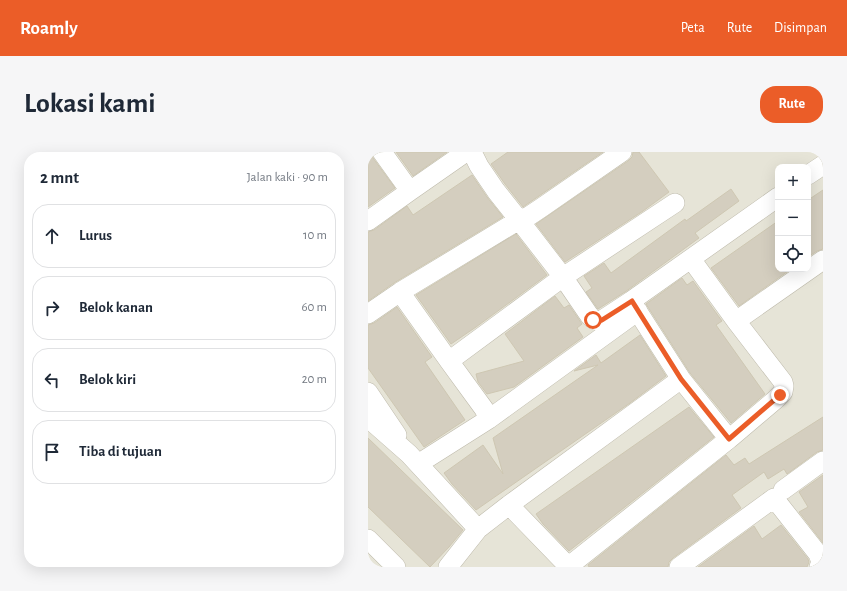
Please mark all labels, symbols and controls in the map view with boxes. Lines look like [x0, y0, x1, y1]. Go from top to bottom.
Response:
text: Roamly [20, 19, 78, 38]
text: Peta [681, 21, 705, 35]
text: Rute [727, 21, 752, 35]
text: Disimpan [774, 21, 827, 35]
button: Rute [760, 86, 823, 123]
text: Lokasi kami [24, 90, 156, 118]
map controls [775, 164, 811, 272]
button: + [775, 164, 811, 200]
text: 2 mnt [40, 169, 79, 186]
text: Jalan kaki · 90 m [247, 171, 328, 184]
button: − [775, 200, 811, 236]
icon: ahead [41, 225, 63, 247]
text: Lurus [79, 228, 112, 243]
text: 10 m [303, 229, 327, 242]
button: locate [775, 236, 811, 272]
icon: right [41, 297, 63, 319]
text: Belok kanan [79, 300, 153, 315]
text: 60 m [301, 301, 327, 314]
route start [584, 311, 602, 329]
icon: left [41, 369, 63, 391]
text: Belok kiri [79, 372, 136, 387]
text: 20 m [302, 373, 327, 386]
route end [771, 386, 789, 404]
icon: arrive [41, 441, 63, 463]
text: Tiba di tujuan [79, 444, 162, 459]

